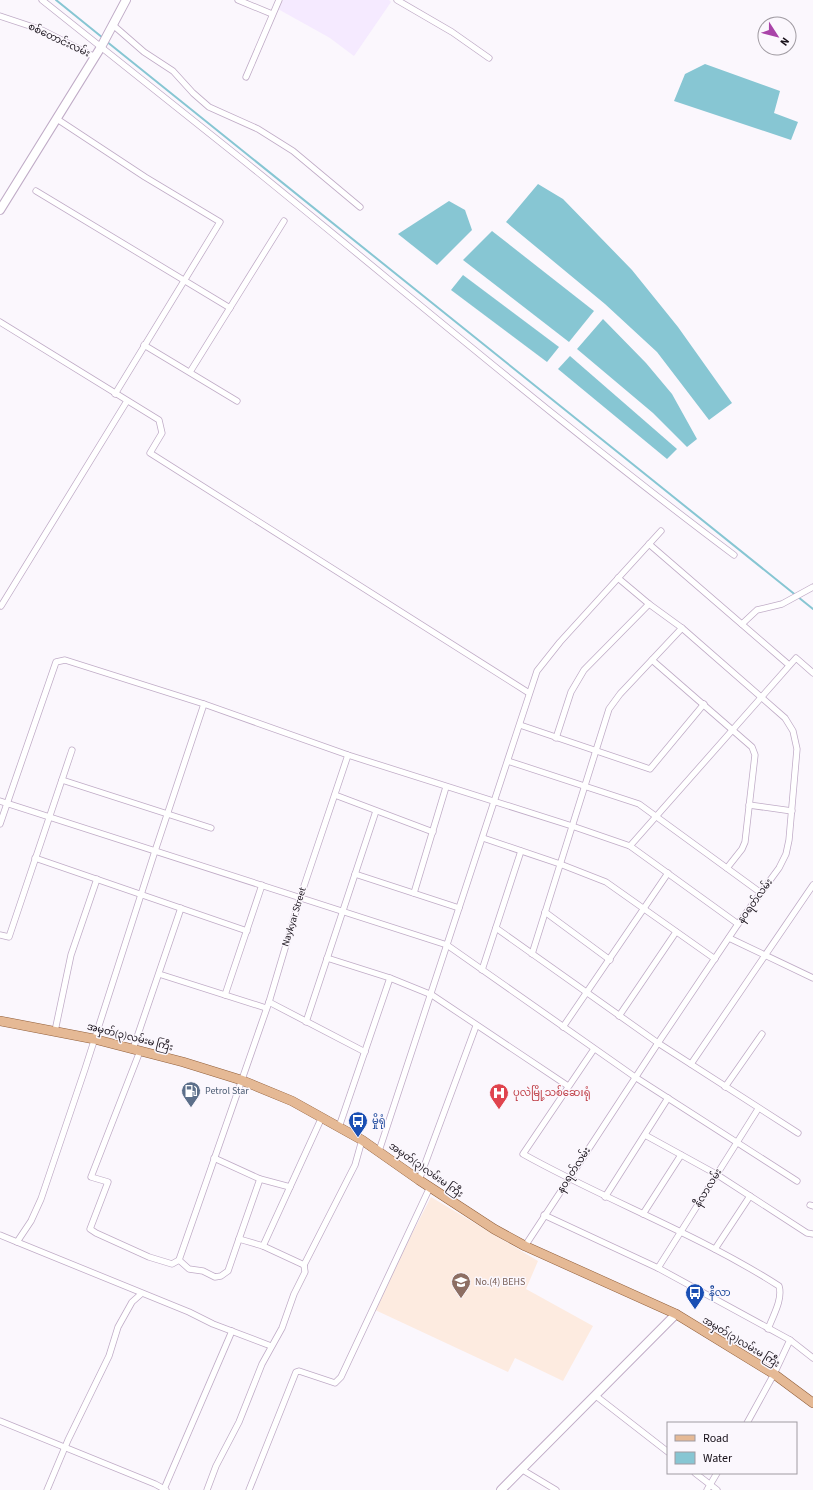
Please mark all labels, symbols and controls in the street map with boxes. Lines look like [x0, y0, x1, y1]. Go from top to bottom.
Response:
north arrow [757, 16, 797, 56]
street label: စစ်တောင်းလမ်း [26, 19, 93, 60]
text: N [776, 34, 793, 49]
street label: နဝရတ်လမ်း [733, 875, 777, 927]
street label: Naykyar Street [278, 885, 310, 948]
street label: အမှတ်(၃)လမ်းမ ကြီး [85, 1019, 175, 1055]
fuel station icon: Petrol Star [180, 1080, 202, 1108]
hospital icon: ပုလဲမြို့သစ်ဆေးရုံ [488, 1082, 510, 1110]
place label: Petrol Star [205, 1084, 249, 1098]
place label: ပုလဲမြို့သစ်ဆေးရုံ [513, 1085, 590, 1101]
bus stop icon: မှိုရုံ [347, 1110, 369, 1138]
place label: မှိုရုံ [372, 1113, 386, 1129]
street label: အမှတ်(၃)လမ်းမ ကြီး [385, 1138, 467, 1202]
street label: နဝရတ်လမ်း [553, 1144, 595, 1196]
street label: နီလာလမ်း [690, 1166, 726, 1210]
school or university icon: No.(4) BEHS [450, 1271, 472, 1299]
place label: No.(4) BEHS [475, 1275, 525, 1289]
bus stop icon: နီလာ [684, 1282, 706, 1310]
place label: နီလာ [709, 1285, 731, 1301]
street label: အမှတ်(၃)လမ်းမ ကြီး [699, 1312, 783, 1372]
legend [667, 1422, 797, 1474]
text: Road [703, 1430, 729, 1447]
text: Water [703, 1450, 733, 1467]

